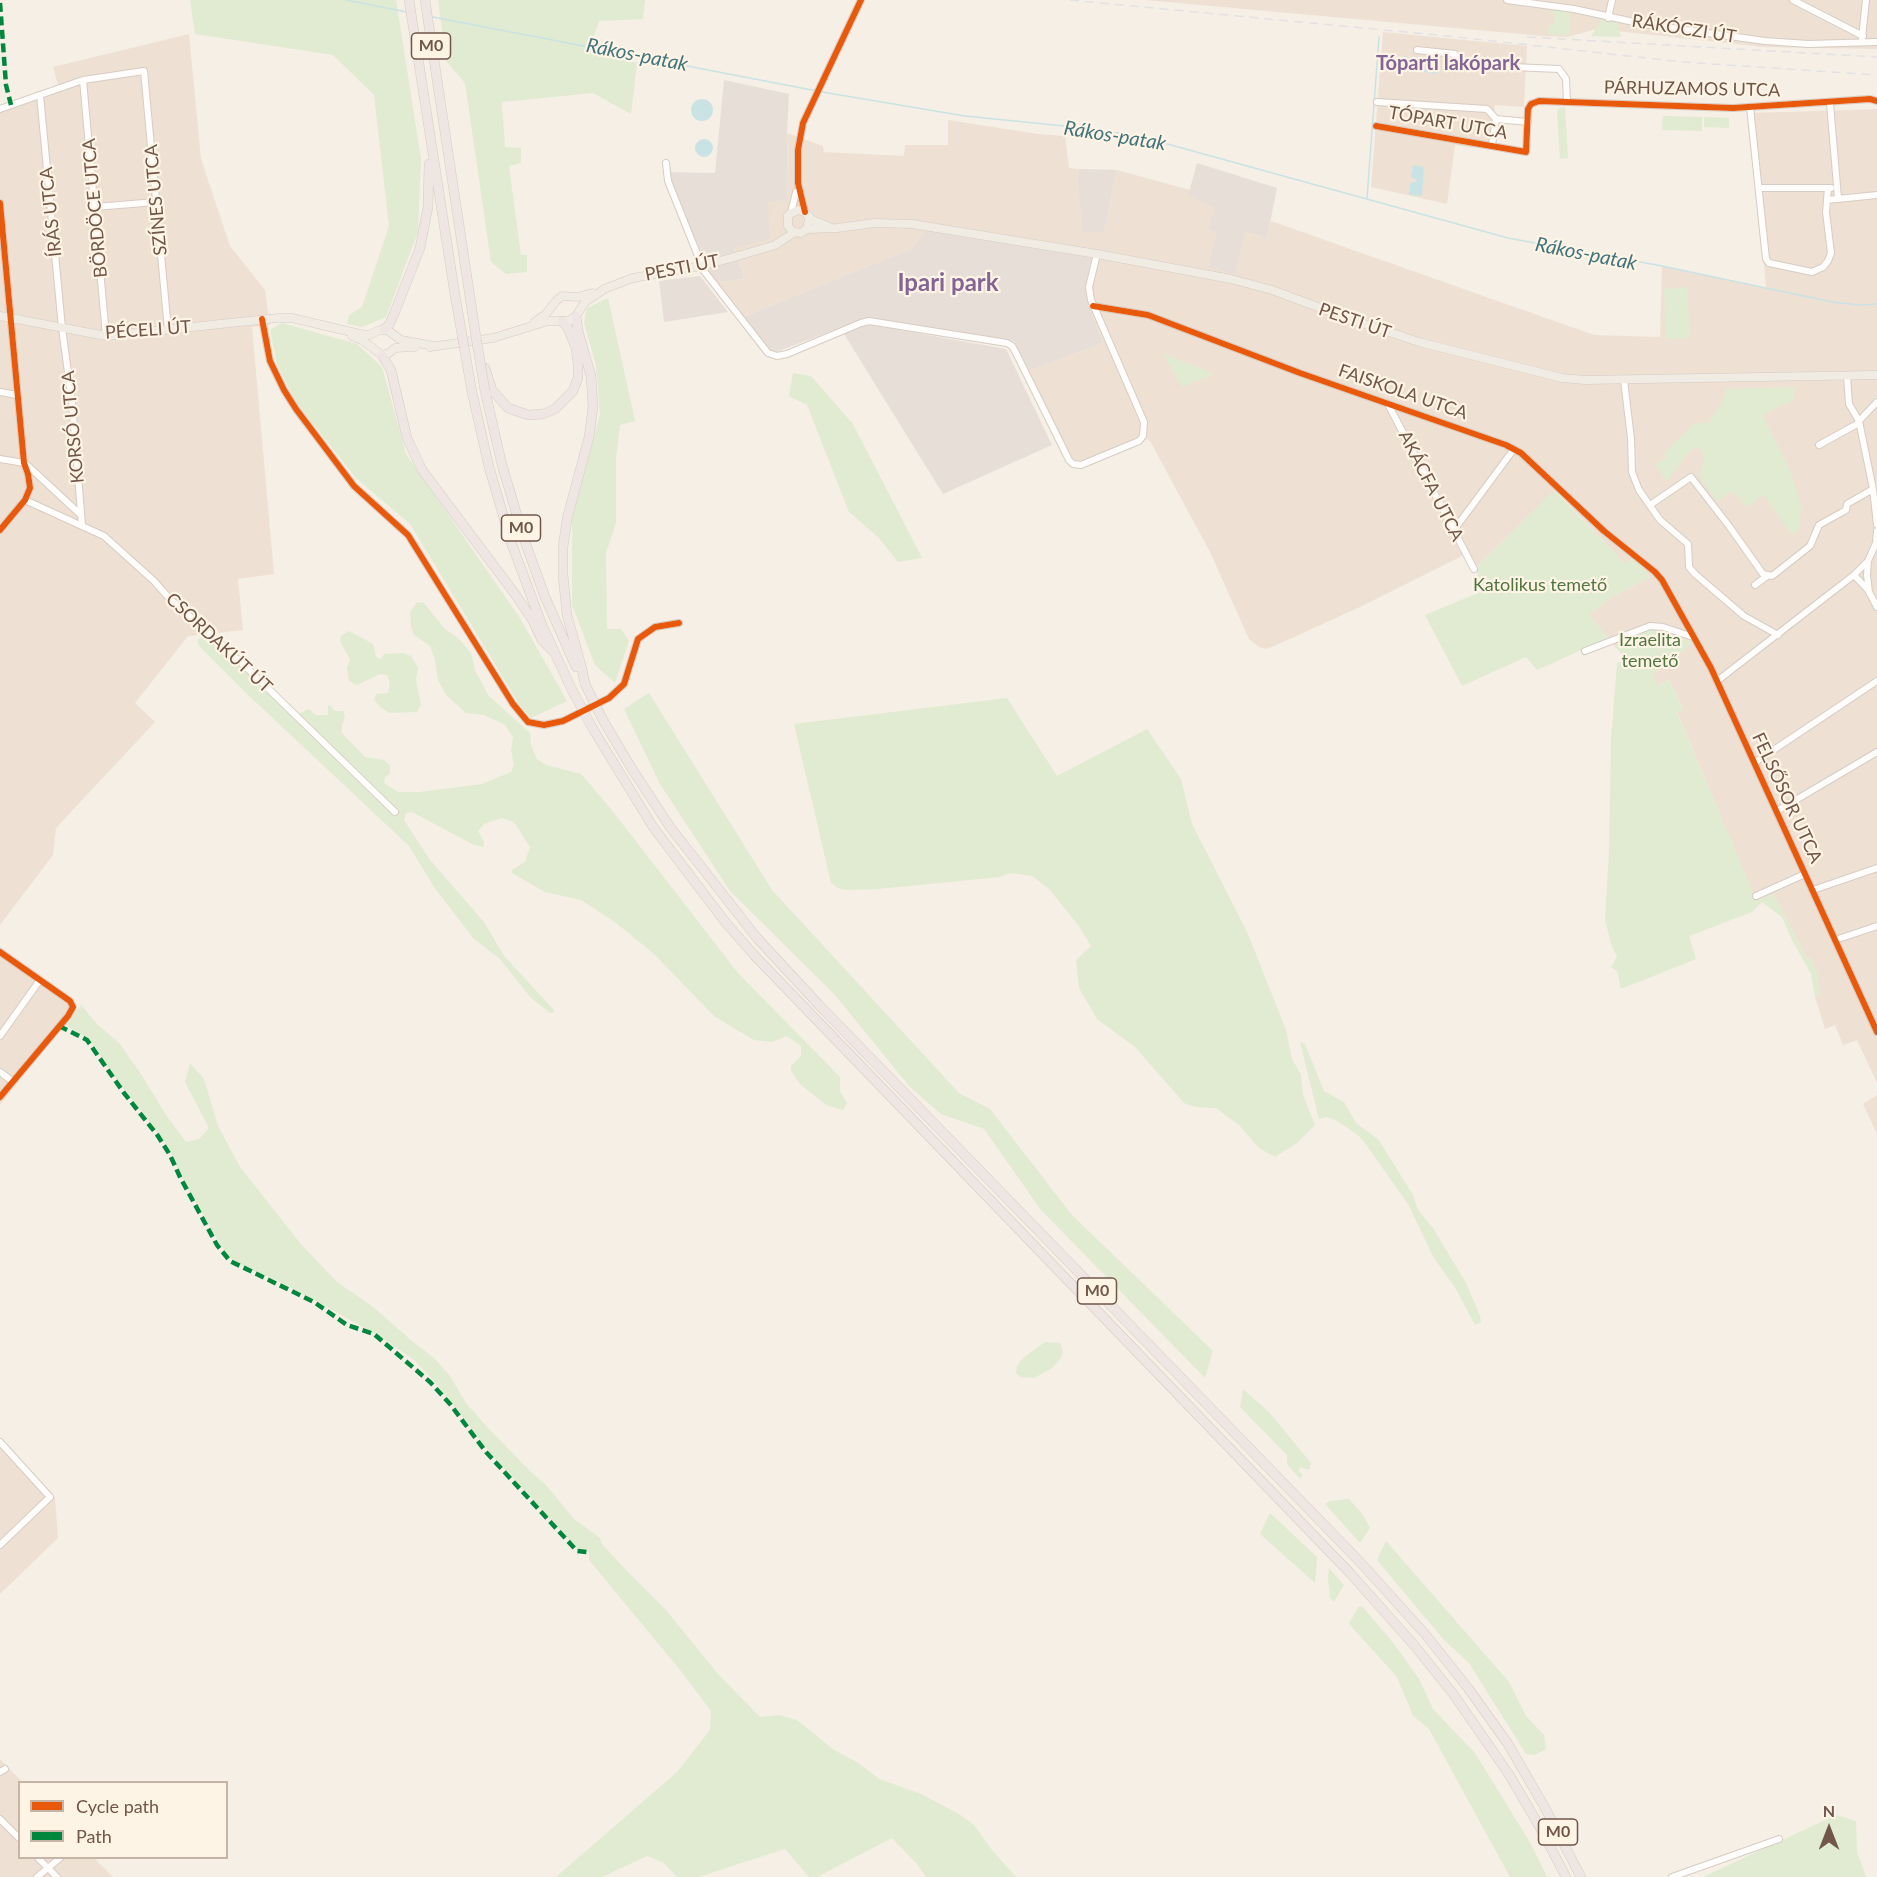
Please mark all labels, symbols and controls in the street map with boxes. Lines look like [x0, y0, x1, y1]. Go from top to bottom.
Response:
street label: RÁKÓCZI ÚT [1630, 10, 1738, 48]
road number: M0 [412, 33, 450, 59]
water label: Rákos-patak [584, 33, 690, 77]
district label: Tóparti lakópark [1376, 52, 1520, 76]
street label: PÁRHUZAMOS UTCA [1604, 77, 1780, 101]
street label: TÓPART UTCA [1387, 102, 1509, 144]
water label: Rákos-patak [1062, 116, 1168, 156]
street label: BÖRDÖCE UTCA [78, 137, 112, 279]
street label: SZÍNES UTCA [140, 143, 172, 257]
street label: ÍRÁS UTCA [36, 166, 66, 258]
water label: Rákos-patak [1533, 232, 1639, 276]
street label: PESTI ÚT [643, 250, 721, 286]
district label: Ipari park [897, 269, 999, 297]
street label: PESTI ÚT [1316, 299, 1394, 343]
street label: PÉCELI ÚT [104, 316, 192, 344]
street label: FAISKOLA UTCA [1336, 360, 1470, 424]
street label: KORSÓ UTCA [57, 370, 89, 484]
street label: AKÁCFA UTCA [1394, 427, 1468, 545]
road number: M0 [502, 515, 540, 541]
park label: Katolikus temető [1473, 574, 1607, 596]
street label: CSORDAKÚT ÚT [161, 588, 277, 698]
park label: Izraelita temető [1619, 629, 1681, 672]
street label: FELSŐSOR UTCA [1747, 729, 1827, 867]
road number: M0 [1078, 1278, 1116, 1304]
legend [18, 1781, 228, 1859]
text: Cycle path [76, 1795, 159, 1817]
north arrow [1799, 1799, 1859, 1859]
text: N [1823, 1801, 1835, 1820]
road number: M0 [1538, 1819, 1578, 1845]
text: Path [76, 1825, 112, 1847]

